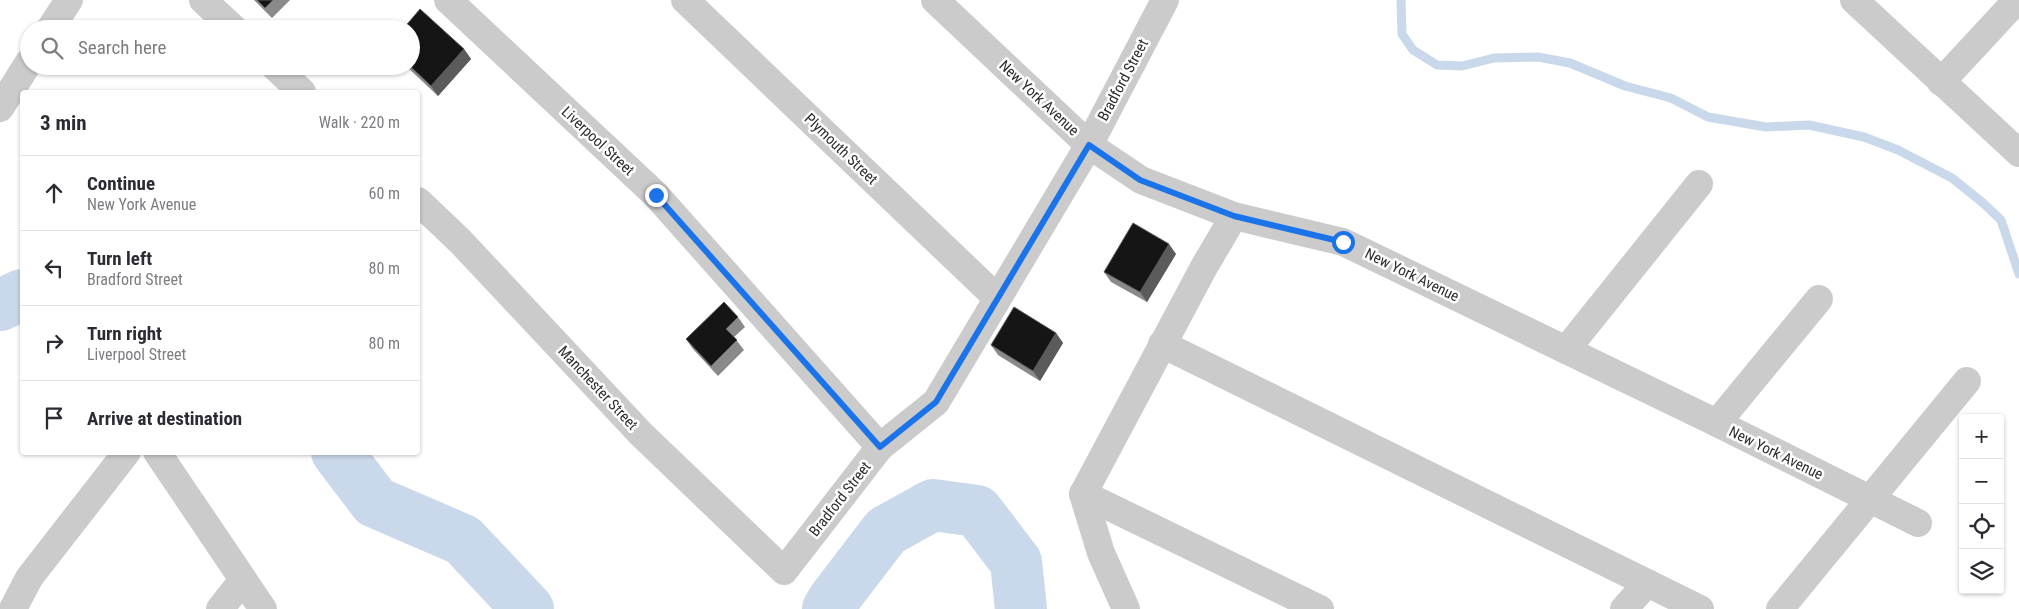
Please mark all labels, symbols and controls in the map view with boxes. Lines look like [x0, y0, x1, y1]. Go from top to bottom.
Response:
search box [20, 20, 420, 75]
icon: search [38, 34, 66, 62]
text: Search here [78, 36, 166, 59]
street label: Bradford Street [1094, 36, 1152, 124]
street label: New York Avenue [995, 56, 1083, 140]
street label: Liverpool Street [558, 103, 638, 179]
street label: Plymouth Street [801, 110, 881, 188]
text: 3 min [40, 111, 87, 135]
text: Walk · 220 m [319, 113, 400, 132]
text: Continue [87, 172, 155, 195]
icon: ahead [40, 179, 68, 207]
text: 60 m [368, 184, 400, 203]
route end [645, 184, 668, 207]
text: New York Avenue [87, 195, 196, 214]
route start [1332, 231, 1355, 254]
street label: New York Avenue [1362, 244, 1462, 306]
text: Turn left [87, 247, 152, 270]
icon: left [40, 254, 68, 282]
text: 80 m [368, 259, 400, 278]
text: Bradford Street [87, 270, 183, 289]
text: Turn right [87, 322, 162, 345]
icon: right [40, 329, 68, 357]
text: 80 m [368, 334, 400, 353]
street label: Manchester Street [554, 342, 642, 434]
text: Liverpool Street [87, 345, 186, 364]
icon: arrive [40, 404, 68, 432]
text: Arrive at destination [87, 407, 242, 430]
map controls [1959, 414, 2004, 594]
button: + [1959, 414, 2004, 459]
street label: New York Avenue [1726, 422, 1826, 484]
street label: Bradford Street [805, 458, 875, 540]
button: − [1959, 459, 2004, 504]
button: locate [1959, 504, 2004, 549]
button: layers [1959, 549, 2004, 594]

